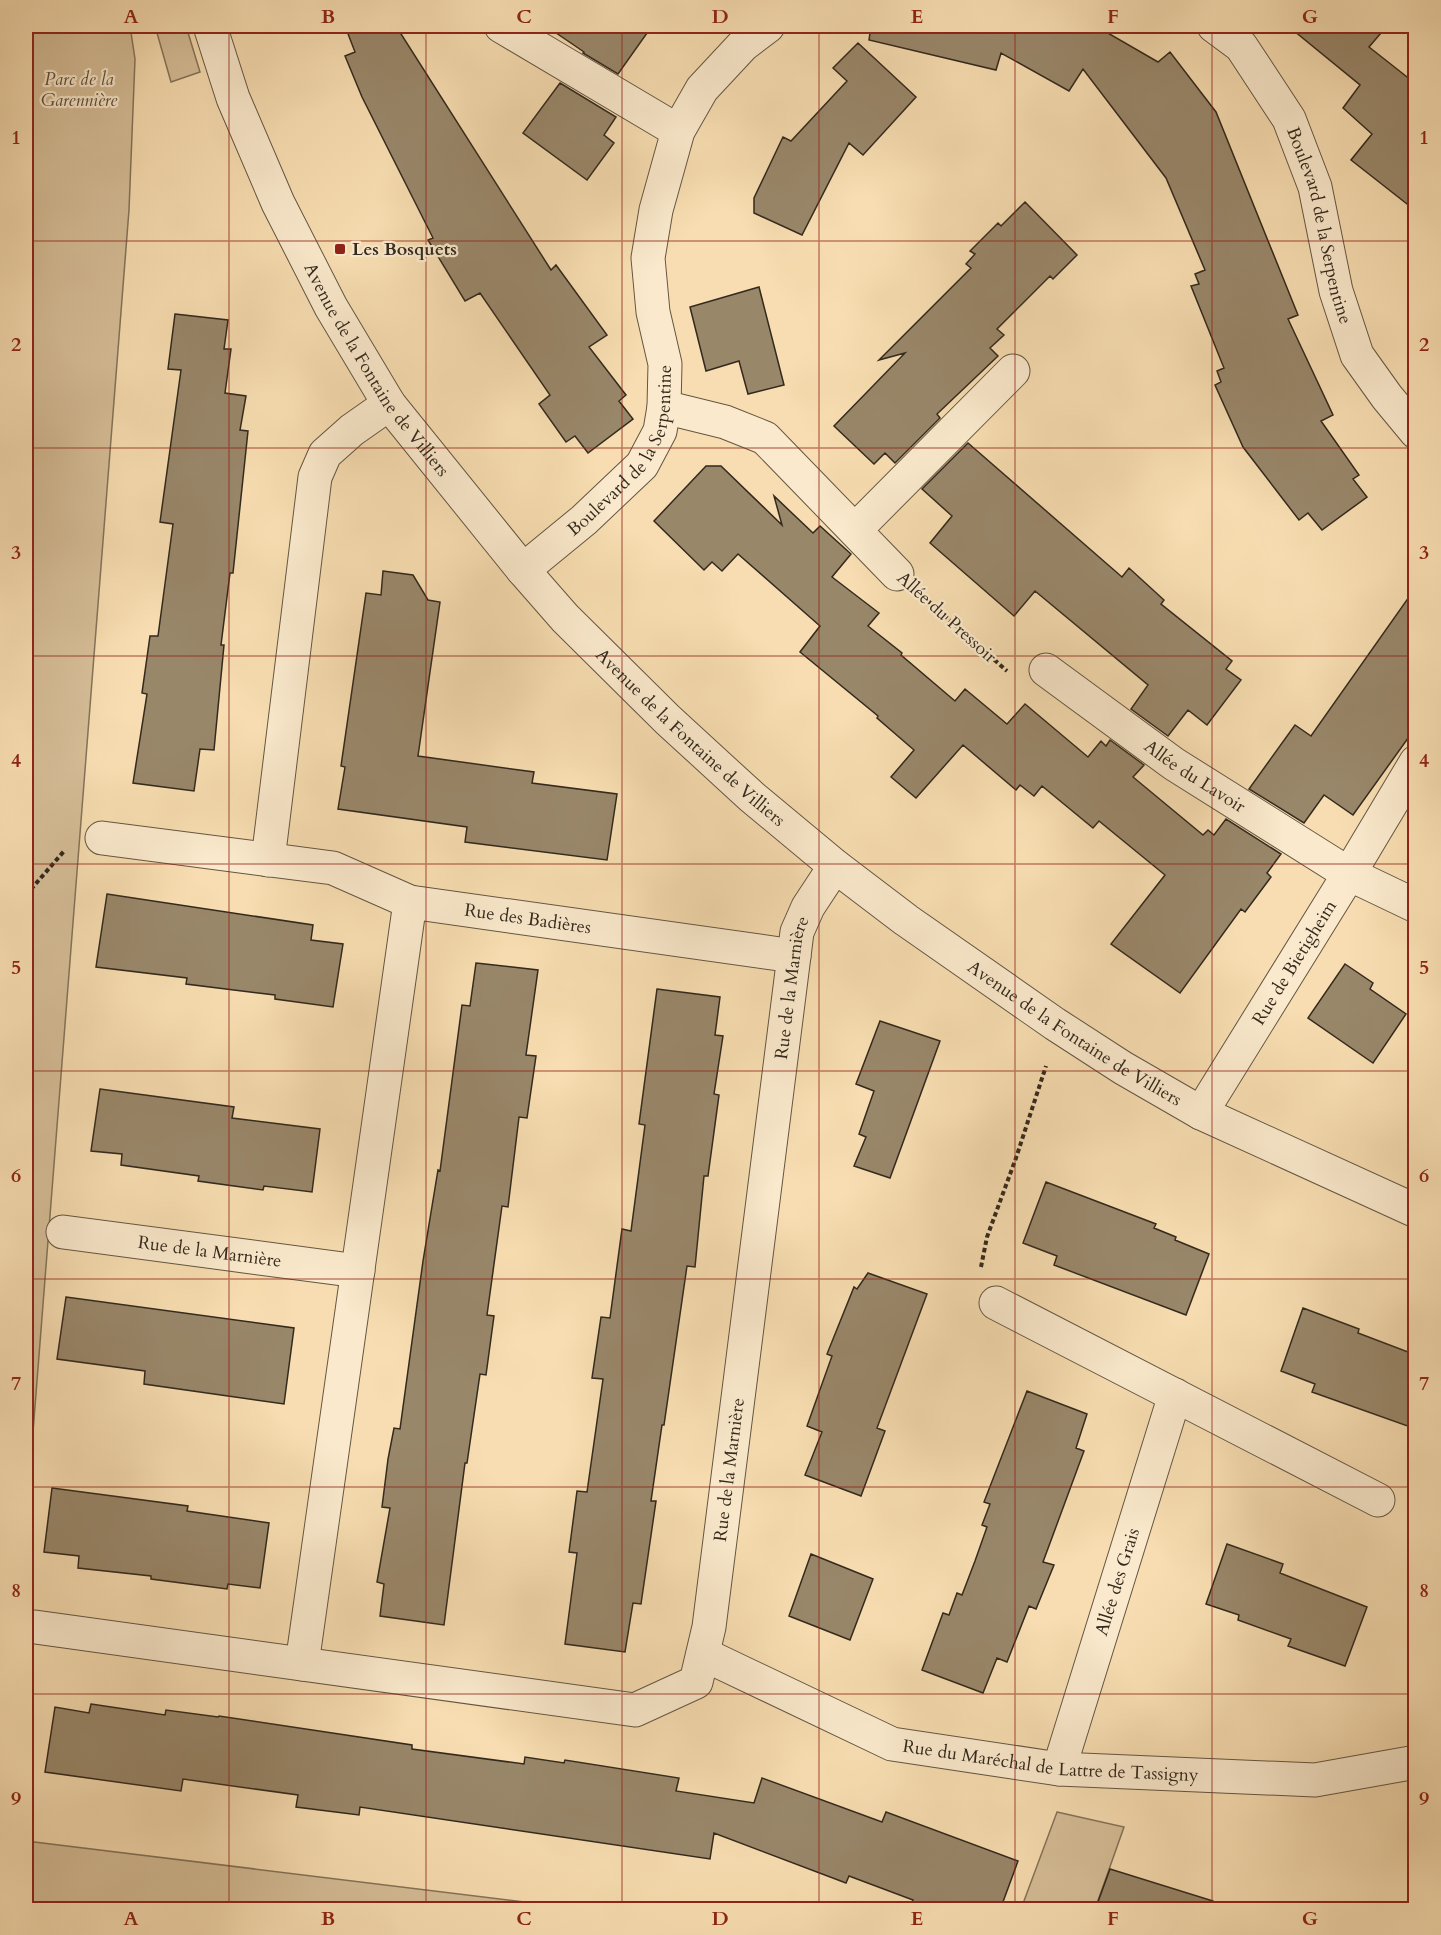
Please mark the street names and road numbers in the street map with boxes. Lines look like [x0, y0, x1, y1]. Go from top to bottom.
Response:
street label: Boulevard de la Serpentine [1280, 123, 1358, 327]
street label: Avenue de la Fontaine de Villiers [298, 259, 455, 482]
street label: Boulevard de la Serpentine [562, 365, 678, 542]
street label: Allée du Pressoir [891, 566, 1002, 669]
street label: Avenue de la Fontaine de Villiers [590, 643, 790, 833]
street label: Allée du Lavoir [1139, 734, 1251, 819]
street label: Rue de Bietigheim [1246, 895, 1343, 1030]
street label: Rue des Badières [463, 898, 593, 940]
street label: Rue de la Marnière [769, 912, 816, 1061]
street label: Avenue de la Fontaine de Villiers [962, 955, 1186, 1112]
street label: Rue de la Marnière [136, 1230, 283, 1274]
street label: Rue de la Marnière [708, 1396, 751, 1543]
street label: Allée des Grais [1089, 1525, 1146, 1639]
street label: Rue du Maréchal de Lattre de Tassigny [901, 1734, 1199, 1788]

